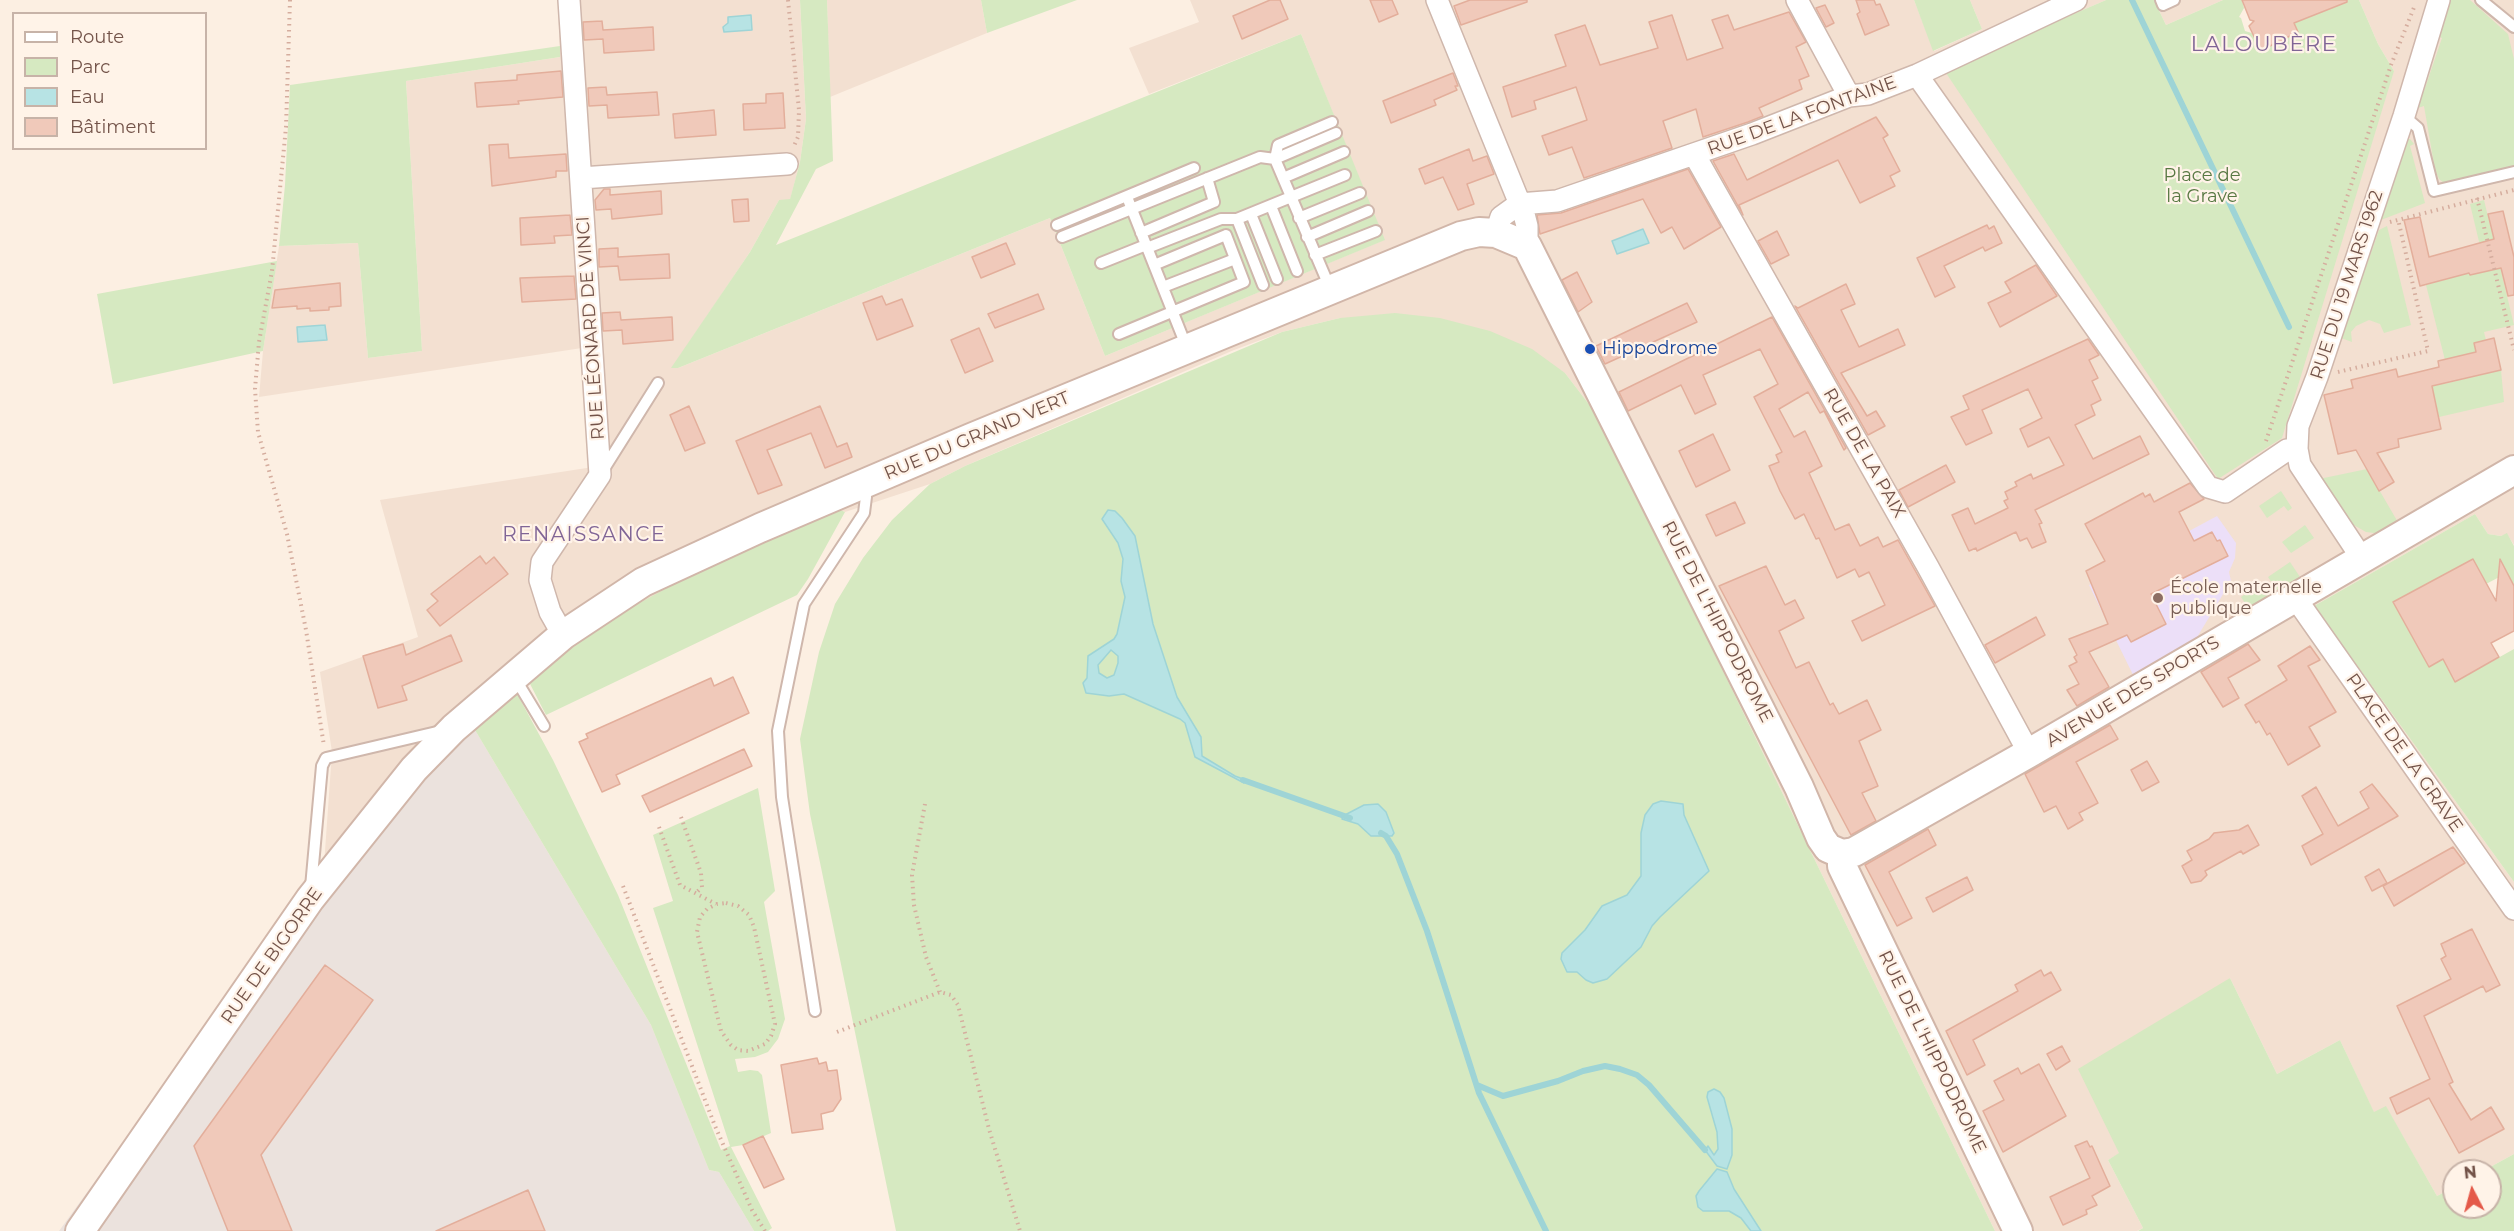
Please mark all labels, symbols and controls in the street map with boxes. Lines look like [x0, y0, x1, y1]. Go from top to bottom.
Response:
legend [12, 12, 207, 150]
text: Route [70, 26, 124, 48]
district label: LALOUBÈRE [2191, 32, 2337, 58]
text: Parc [70, 56, 110, 78]
street label: RUE DE LA FONTAINE [1705, 72, 1899, 160]
text: Eau [70, 86, 105, 108]
text: Bâtiment [70, 116, 156, 138]
park label: Place de la Grave [2163, 165, 2241, 207]
street label: RUE DU 19 MARS 1962 [2306, 188, 2388, 382]
street label: RUE LÉONARD DE VINCI [572, 215, 610, 441]
place label: Hippodrome [1602, 338, 1718, 360]
marker: Hippodrome [1583, 342, 1597, 356]
street label: RUE DE LA PAIX [1818, 384, 1910, 522]
street label: RUE DU GRAND VERT [881, 387, 1073, 485]
street label: RUE DE L'HIPPODROME [1657, 518, 1777, 726]
district label: RENAISSANCE [502, 523, 666, 547]
place label: École maternelle publique [2170, 577, 2322, 620]
marker: École maternelle publique [2151, 591, 2165, 605]
street label: AVENUE DES SPORTS [2043, 632, 2223, 752]
street label: PLACE DE LA GRAVE [2341, 669, 2467, 837]
street label: RUE DE BIGORRE [217, 884, 327, 1028]
street label: RUE DE L'HIPPODROME [1873, 947, 1991, 1157]
north arrow [2442, 1159, 2502, 1219]
text: N [2463, 1162, 2478, 1183]

